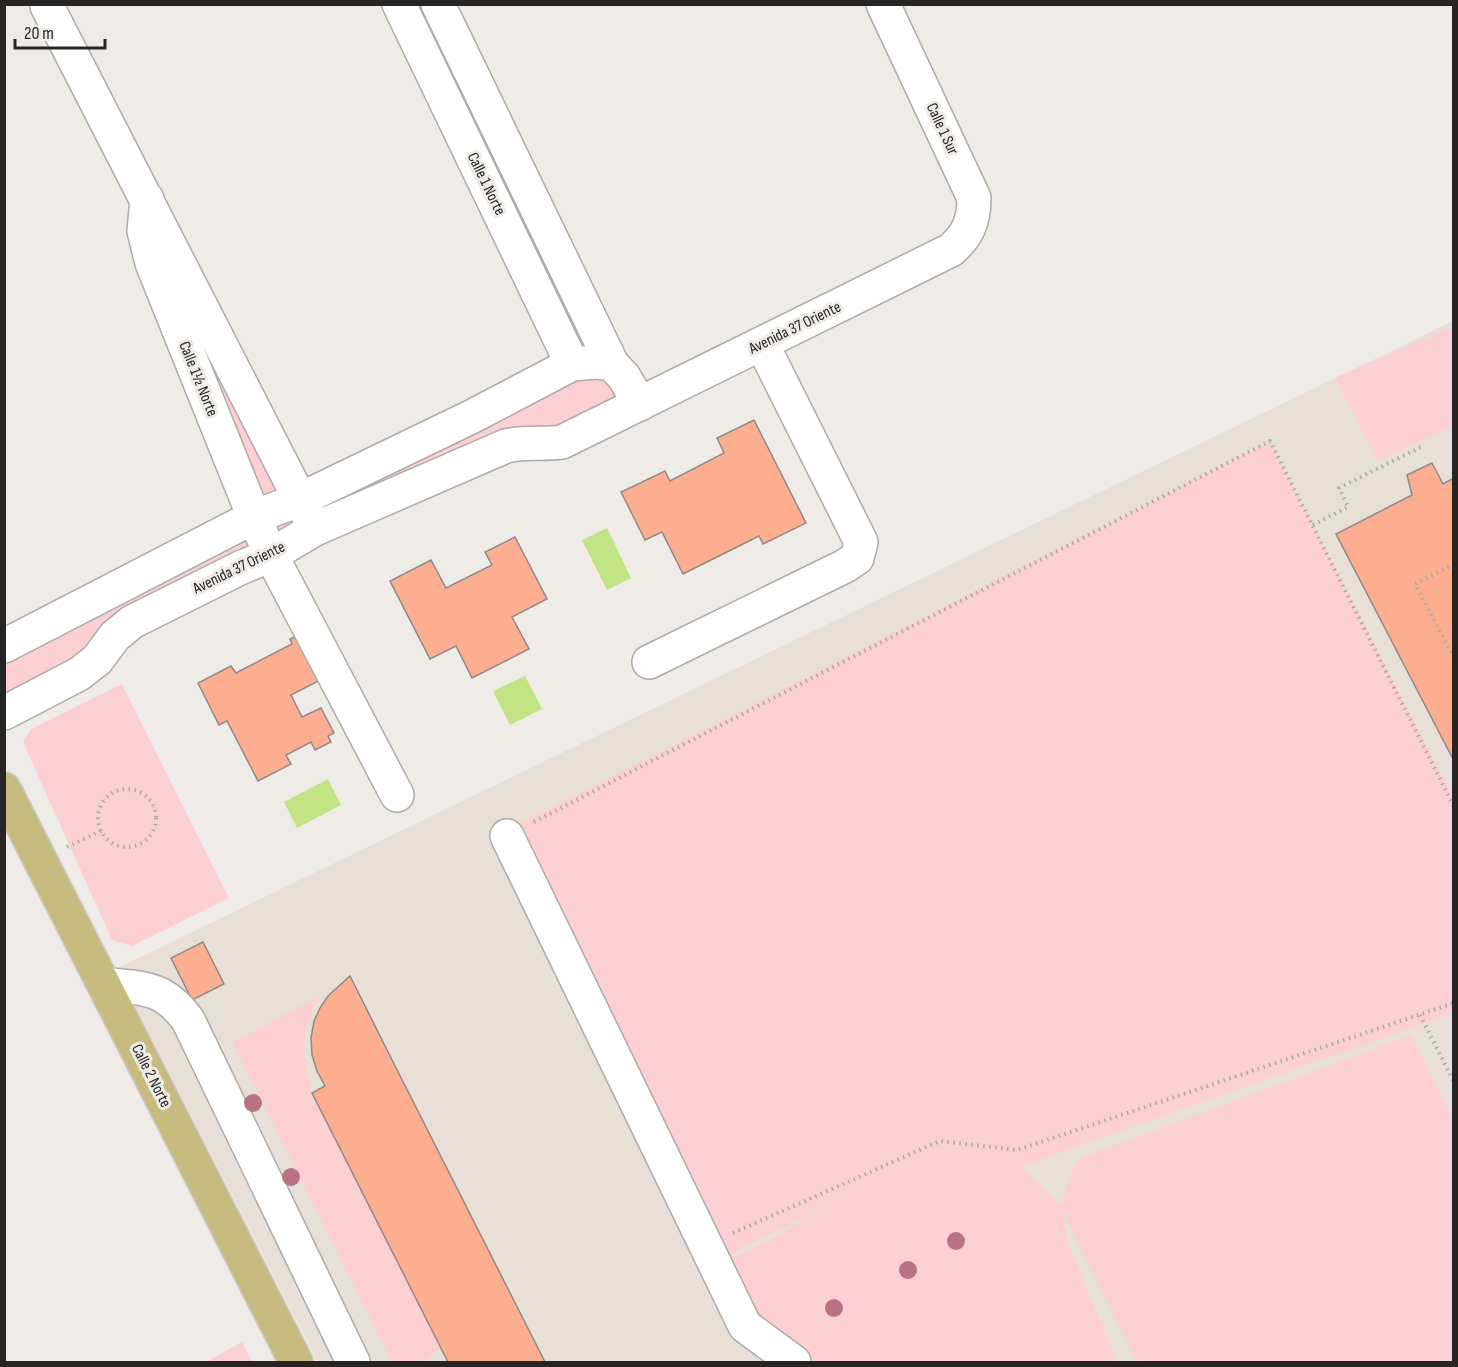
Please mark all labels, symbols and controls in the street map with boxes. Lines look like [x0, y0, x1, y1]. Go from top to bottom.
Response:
scale bar [15, 12, 105, 50]
text: 20 m [24, 23, 54, 44]
street label: Calle 1 Sur [922, 100, 962, 158]
street label: Calle 1 Norte [463, 150, 509, 218]
street label: Avenida 37 Oriente [745, 298, 844, 359]
street label: Calle 1½ Norte [174, 339, 222, 419]
street label: Avenida 37 Oriente [189, 538, 288, 599]
street label: Calle 2 Norte [127, 1041, 175, 1111]

